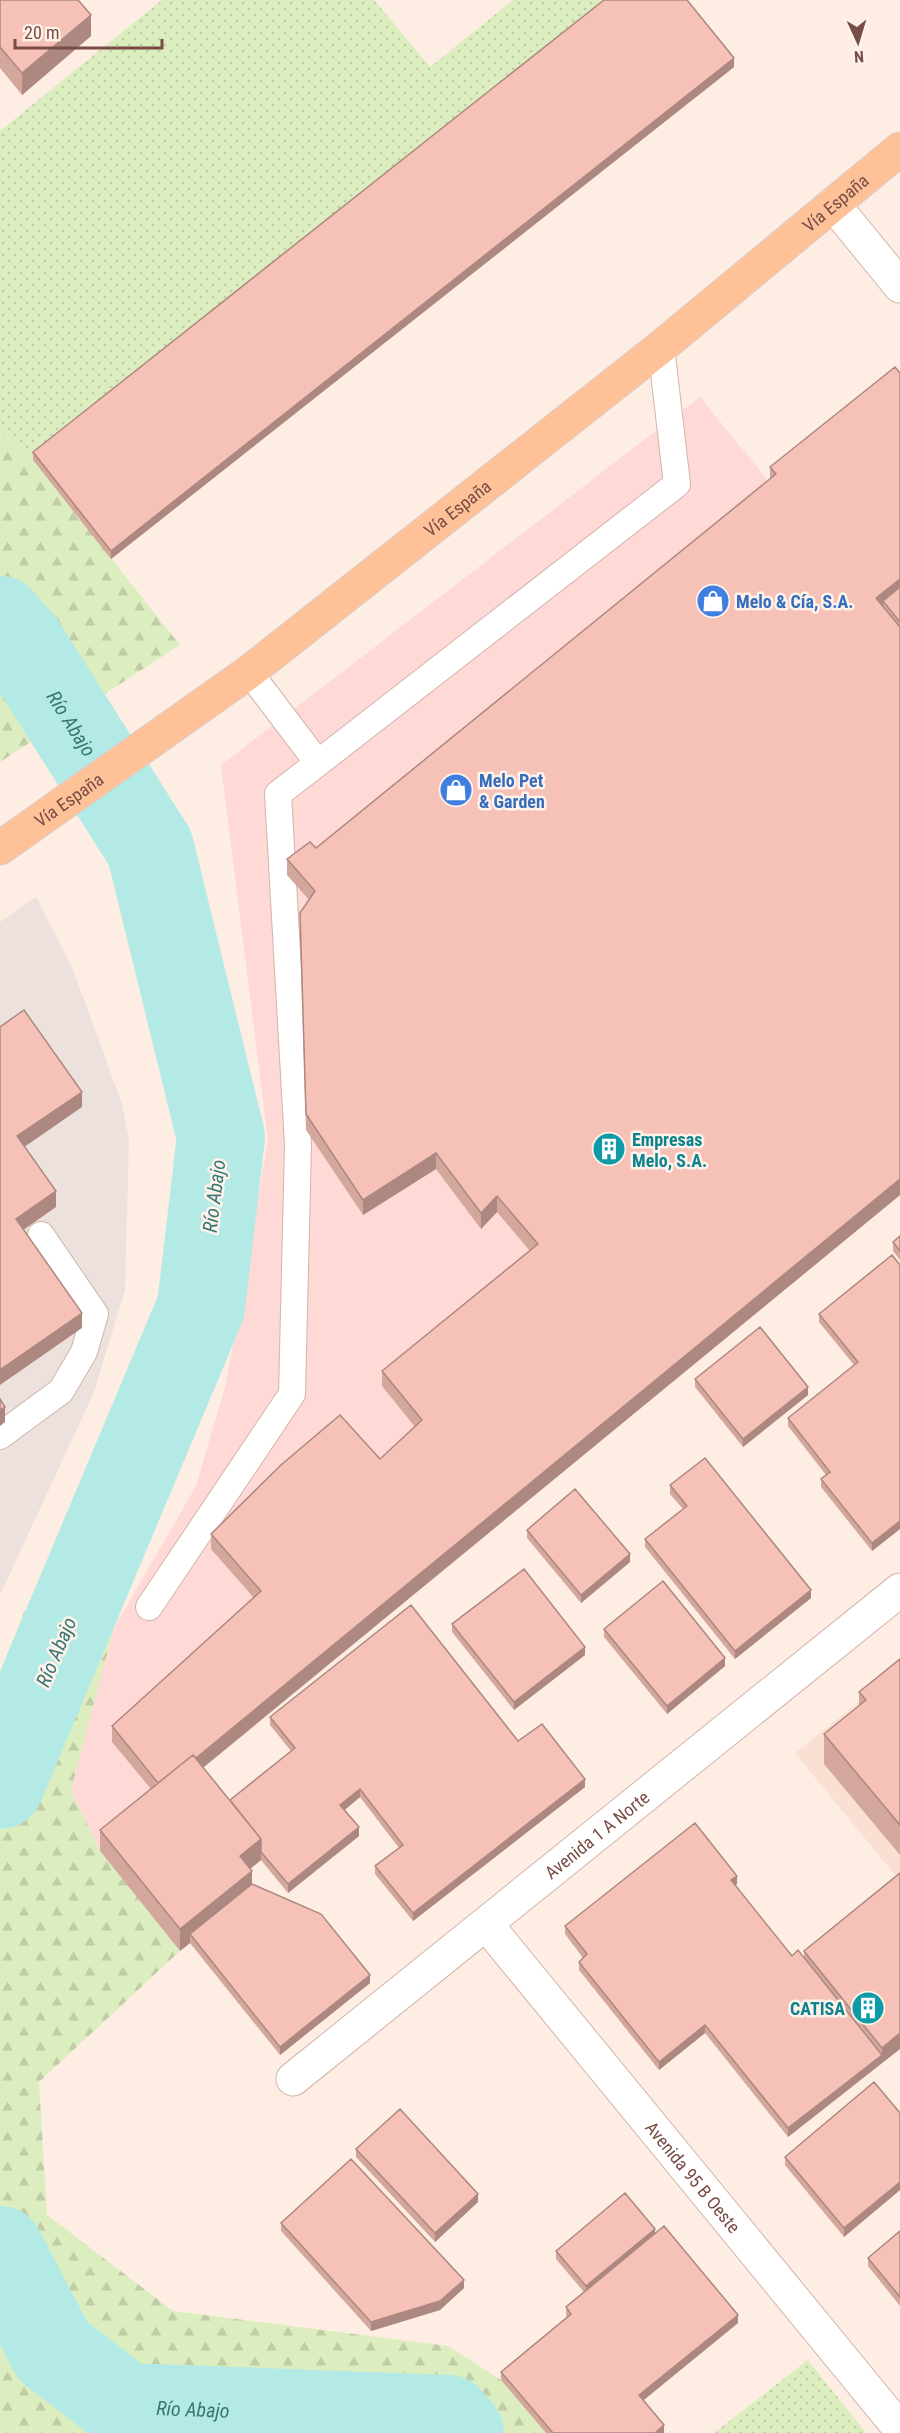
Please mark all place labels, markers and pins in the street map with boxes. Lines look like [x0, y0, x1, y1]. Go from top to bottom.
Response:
shop icon: Melo & Cía, S.A. [695, 583, 731, 619]
place label: Melo & Cía, S.A. [736, 591, 853, 612]
place label: Melo Pet & Garden [479, 770, 545, 812]
shop icon: Melo Pet & Garden [438, 772, 474, 808]
place label: Empresas Melo, S.A. [632, 1129, 707, 1171]
building icon: Empresas Melo, S.A. [591, 1131, 627, 1167]
building icon: CATISA [850, 1990, 886, 2026]
place label: CATISA [790, 1998, 845, 2019]

